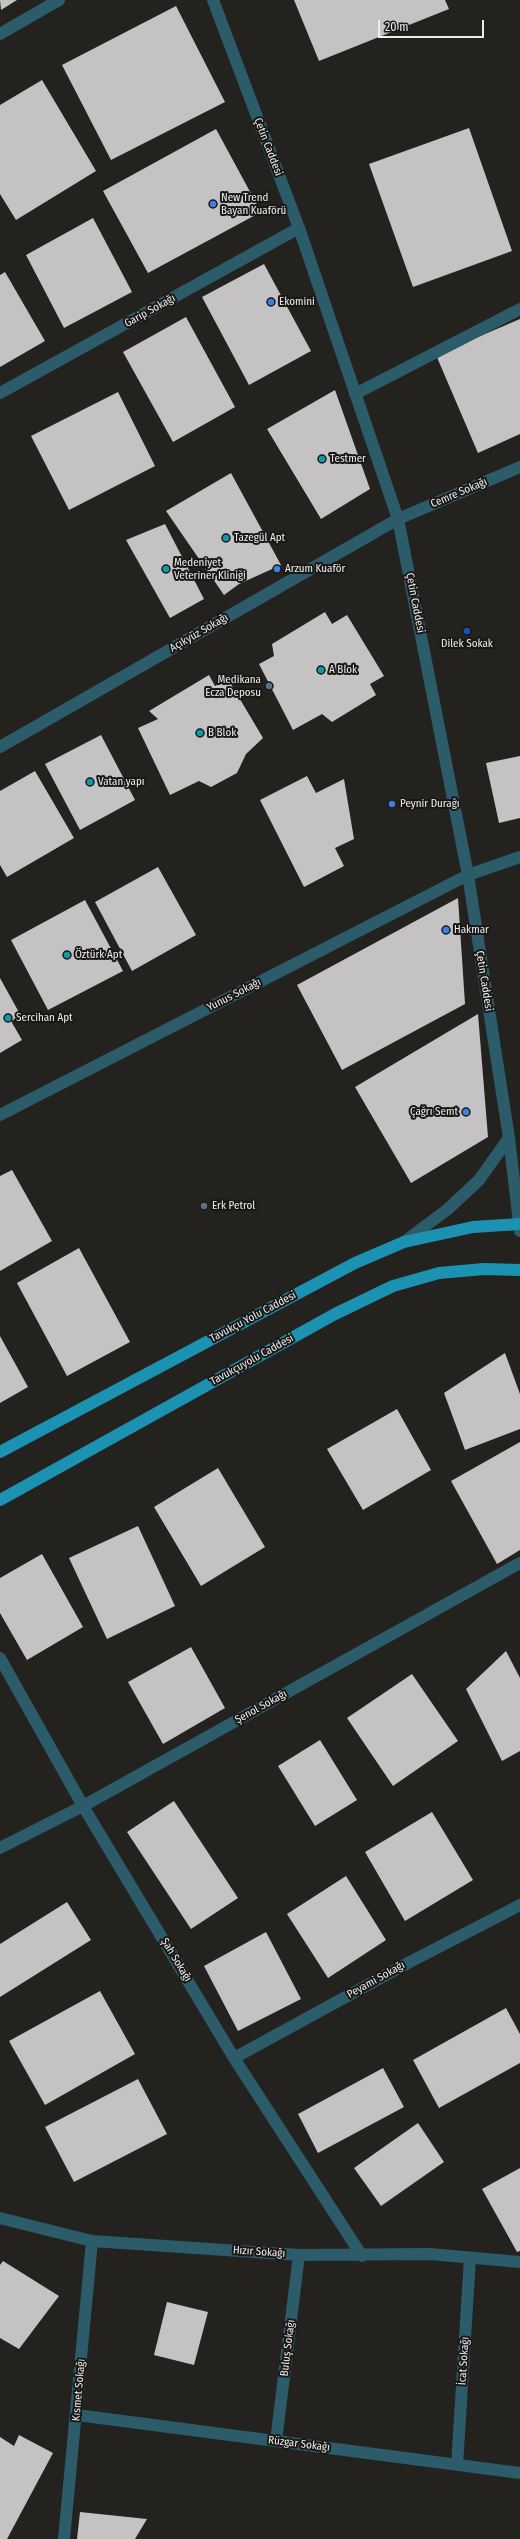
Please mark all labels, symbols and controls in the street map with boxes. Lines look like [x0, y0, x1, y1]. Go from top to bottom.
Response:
scale bar [380, 12, 486, 38]
text: 20 m [385, 20, 409, 34]
street label: Çetin Caddesi [251, 116, 285, 178]
place label: New Trend Bayan Kuaförü [221, 191, 286, 217]
marker: New Trend Bayan Kuaförü [208, 199, 218, 209]
street label: Garip Sokağı [122, 292, 178, 330]
place label: Ekomini [279, 295, 315, 309]
marker: Ekomini [266, 297, 276, 307]
place label: Testmer [330, 452, 366, 466]
marker: Testmer [317, 454, 327, 464]
street label: Cemre Sokağı [429, 475, 489, 511]
place label: Tazegül Apt [234, 531, 285, 545]
marker: Tazegül Apt [221, 533, 231, 543]
place label: Medeniyet Veteriner Kliniği [174, 556, 246, 582]
place label: Arzum Kuaför [285, 562, 345, 576]
marker: Medeniyet Veteriner Kliniği [161, 564, 171, 574]
marker: Arzum Kuaför [272, 564, 282, 574]
street label: Çetin Caddesi [403, 572, 427, 634]
street label: Açıkyüz Sokağı [167, 611, 231, 655]
marker: Dilek Sokak [462, 626, 472, 636]
place label: Dilek Sokak [441, 637, 493, 651]
place label: A Blok [329, 663, 357, 677]
marker: A Blok [316, 665, 326, 675]
place label: Medikana Ecza Deposu [205, 673, 261, 699]
marker: Medikana Ecza Deposu [264, 681, 274, 691]
place label: B Blok [208, 726, 236, 740]
marker: B Blok [195, 728, 205, 738]
place label: Vatan yapı [98, 775, 145, 789]
marker: Vatan yapı [85, 777, 95, 787]
place label: Peynir Durağı [400, 797, 460, 811]
marker: Peynir Durağı [387, 799, 397, 809]
place label: Hakmar [454, 923, 489, 937]
marker: Hakmar [441, 925, 451, 935]
place label: Öztürk Apt [75, 948, 122, 962]
marker: Öztürk Apt [62, 950, 72, 960]
street label: Çetin Caddesi [473, 950, 495, 1012]
street label: Yunus Sokağı [205, 976, 263, 1014]
place label: Sercihan Apt [16, 1011, 73, 1025]
marker: Sercihan Apt [3, 1013, 13, 1023]
place label: Çağrı Semt [410, 1105, 458, 1119]
marker: Çağrı Semt [461, 1107, 471, 1117]
place label: Erk Petrol [212, 1199, 255, 1213]
marker: Erk Petrol [199, 1201, 209, 1211]
street label: Tavukçu Yolu Caddesi [208, 1289, 298, 1345]
street label: Tavukçuyolu Caddesi [208, 1332, 296, 1388]
street label: Şenol Sokağı [233, 1687, 289, 1727]
street label: Şah Sokağı [158, 1936, 194, 1984]
street label: Peyami Sokağı [345, 1959, 407, 2001]
street label: Hızır Sokağı [232, 2244, 286, 2260]
street label: Buluş Sokağı [278, 2319, 298, 2377]
street label: İcat Sokağı [456, 2336, 472, 2386]
street label: Kısmet Sokağı [70, 2358, 88, 2422]
street label: Rüzgar Sokağı [267, 2434, 331, 2454]

